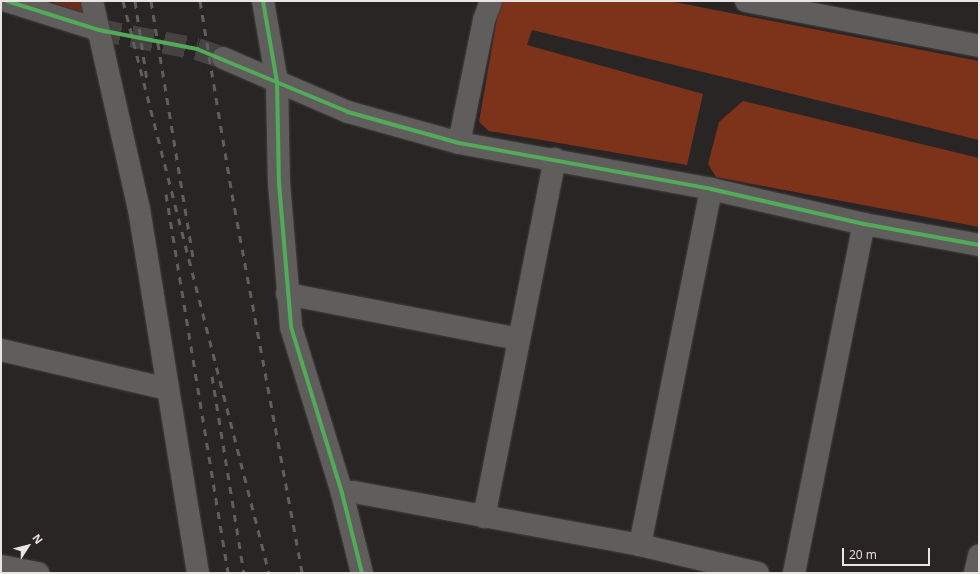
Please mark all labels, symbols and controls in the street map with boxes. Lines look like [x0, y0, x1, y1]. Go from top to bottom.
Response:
north arrow [8, 526, 48, 566]
text: N [29, 531, 47, 547]
scale bar [844, 540, 932, 566]
text: 20 m [849, 546, 877, 563]

